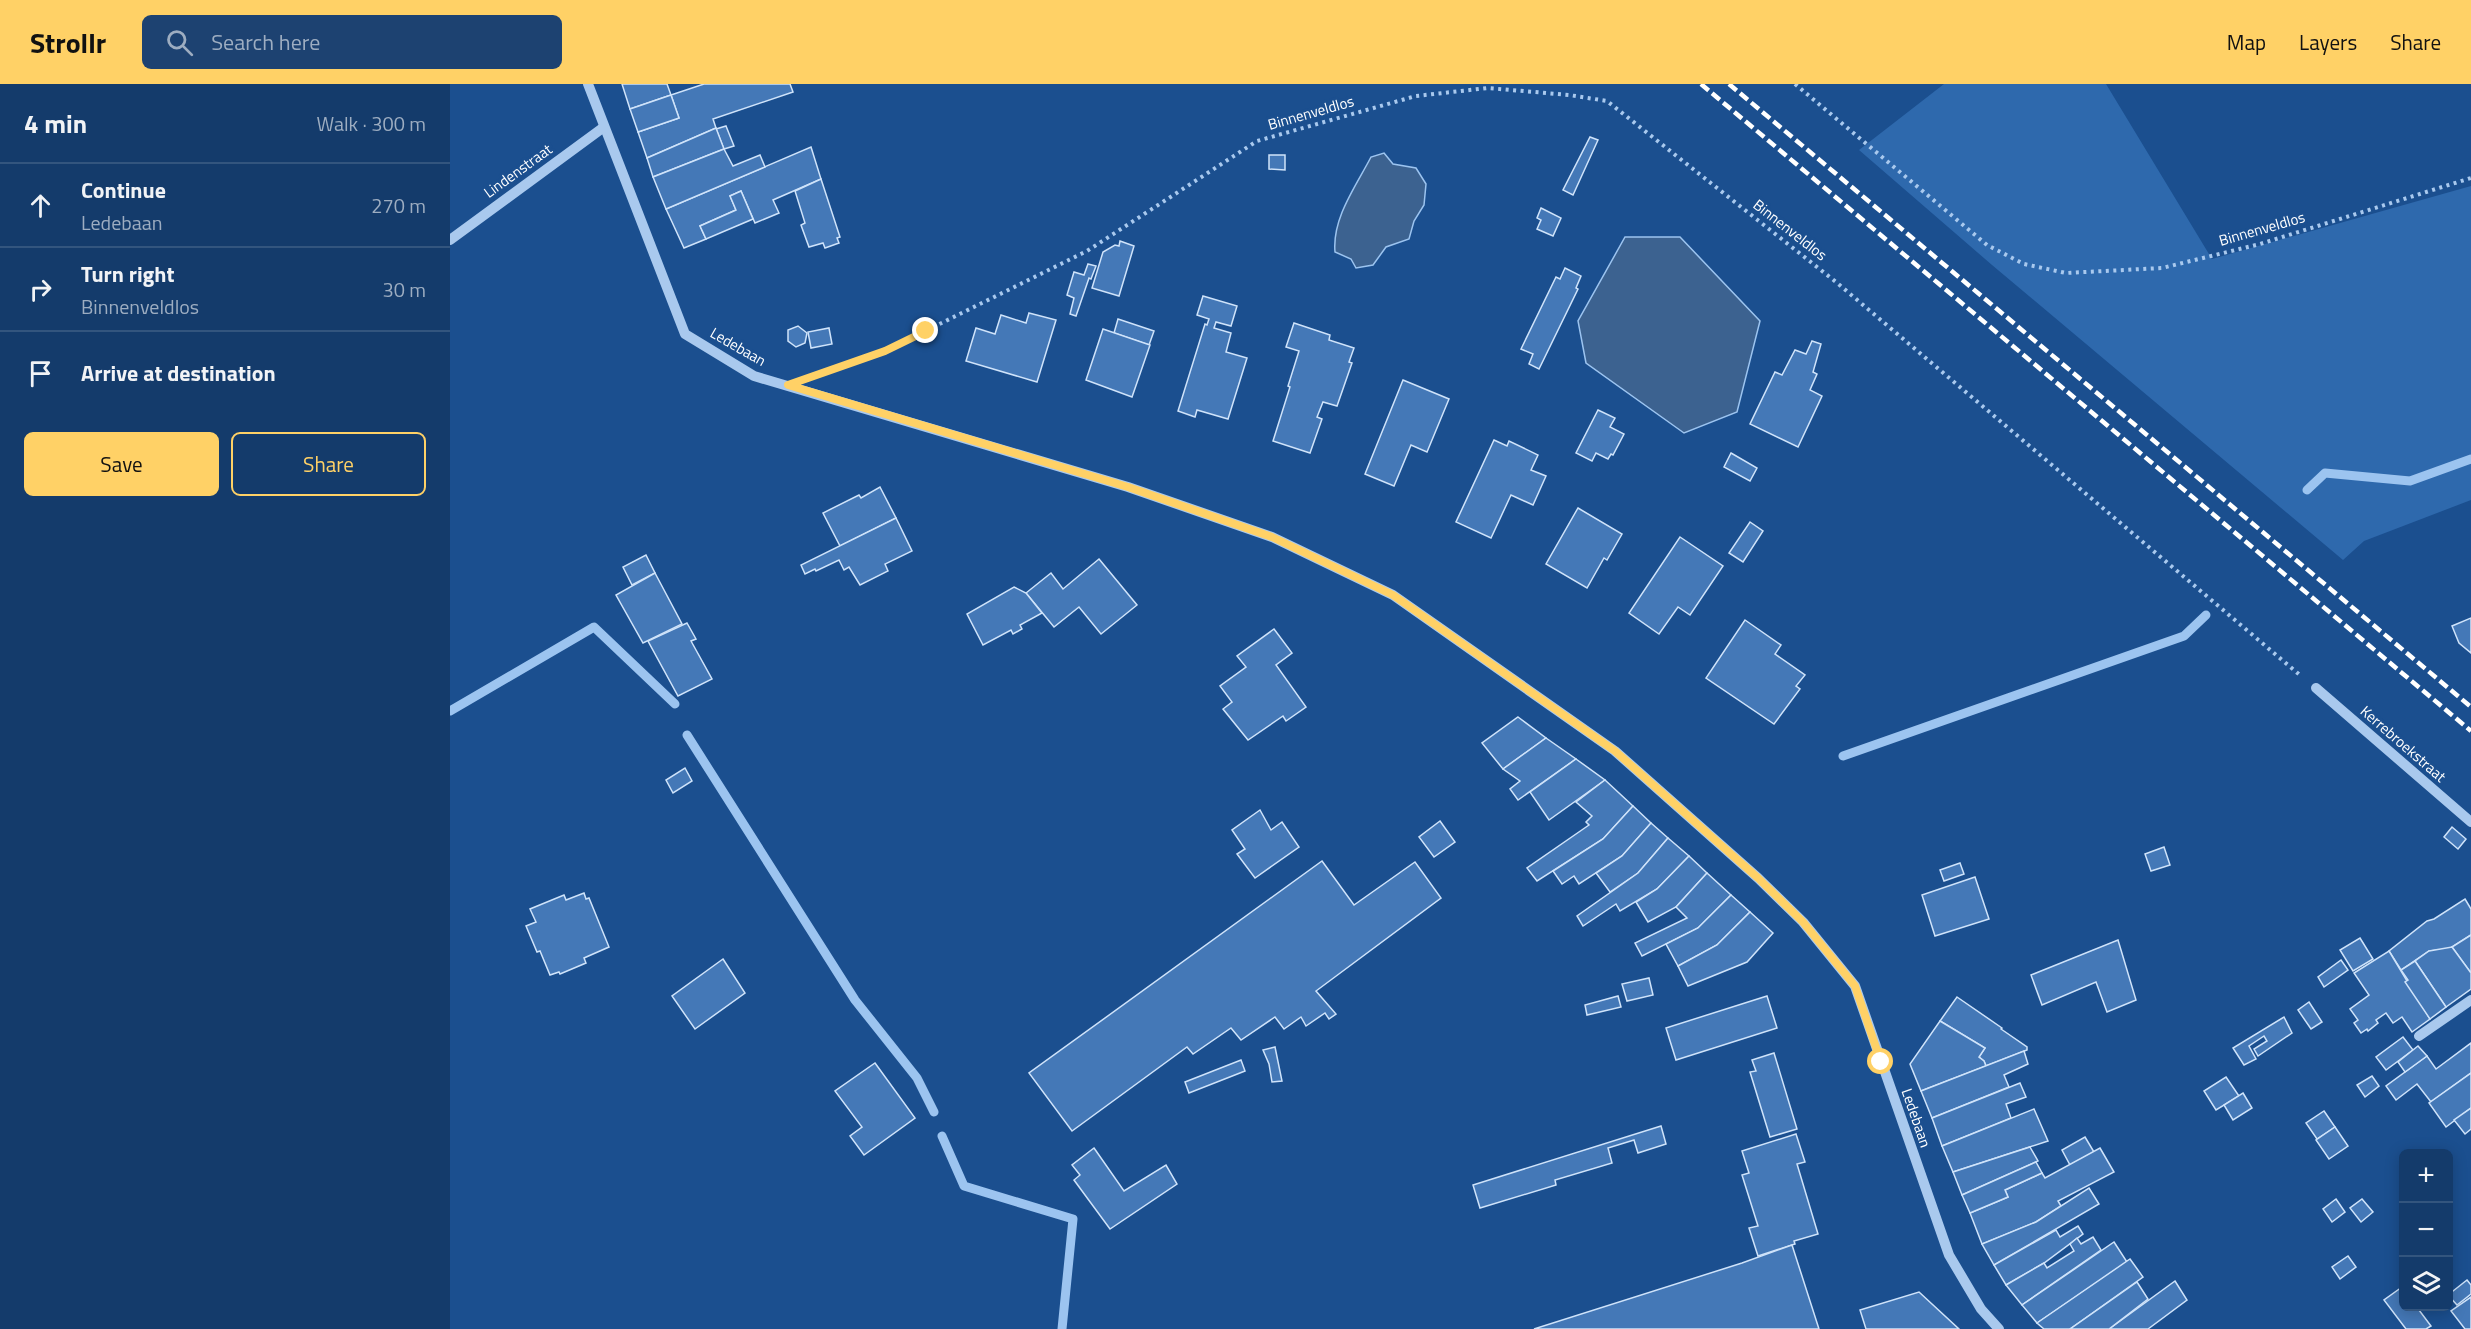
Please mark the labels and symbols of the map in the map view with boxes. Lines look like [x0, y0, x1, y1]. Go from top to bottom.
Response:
street label: Binnenveldlos [1265, 89, 1357, 136]
street label: Lindenstraat [479, 137, 557, 203]
street label: Binnenveldlos [1748, 193, 1832, 266]
street label: Binnenveldlos [2216, 205, 2308, 252]
route end [912, 317, 938, 343]
street label: Ledebaan [706, 321, 770, 372]
street label: Kerrebroekstraat [2355, 700, 2452, 788]
route start [1867, 1048, 1893, 1074]
street label: Ledebaan [1896, 1085, 1937, 1151]

